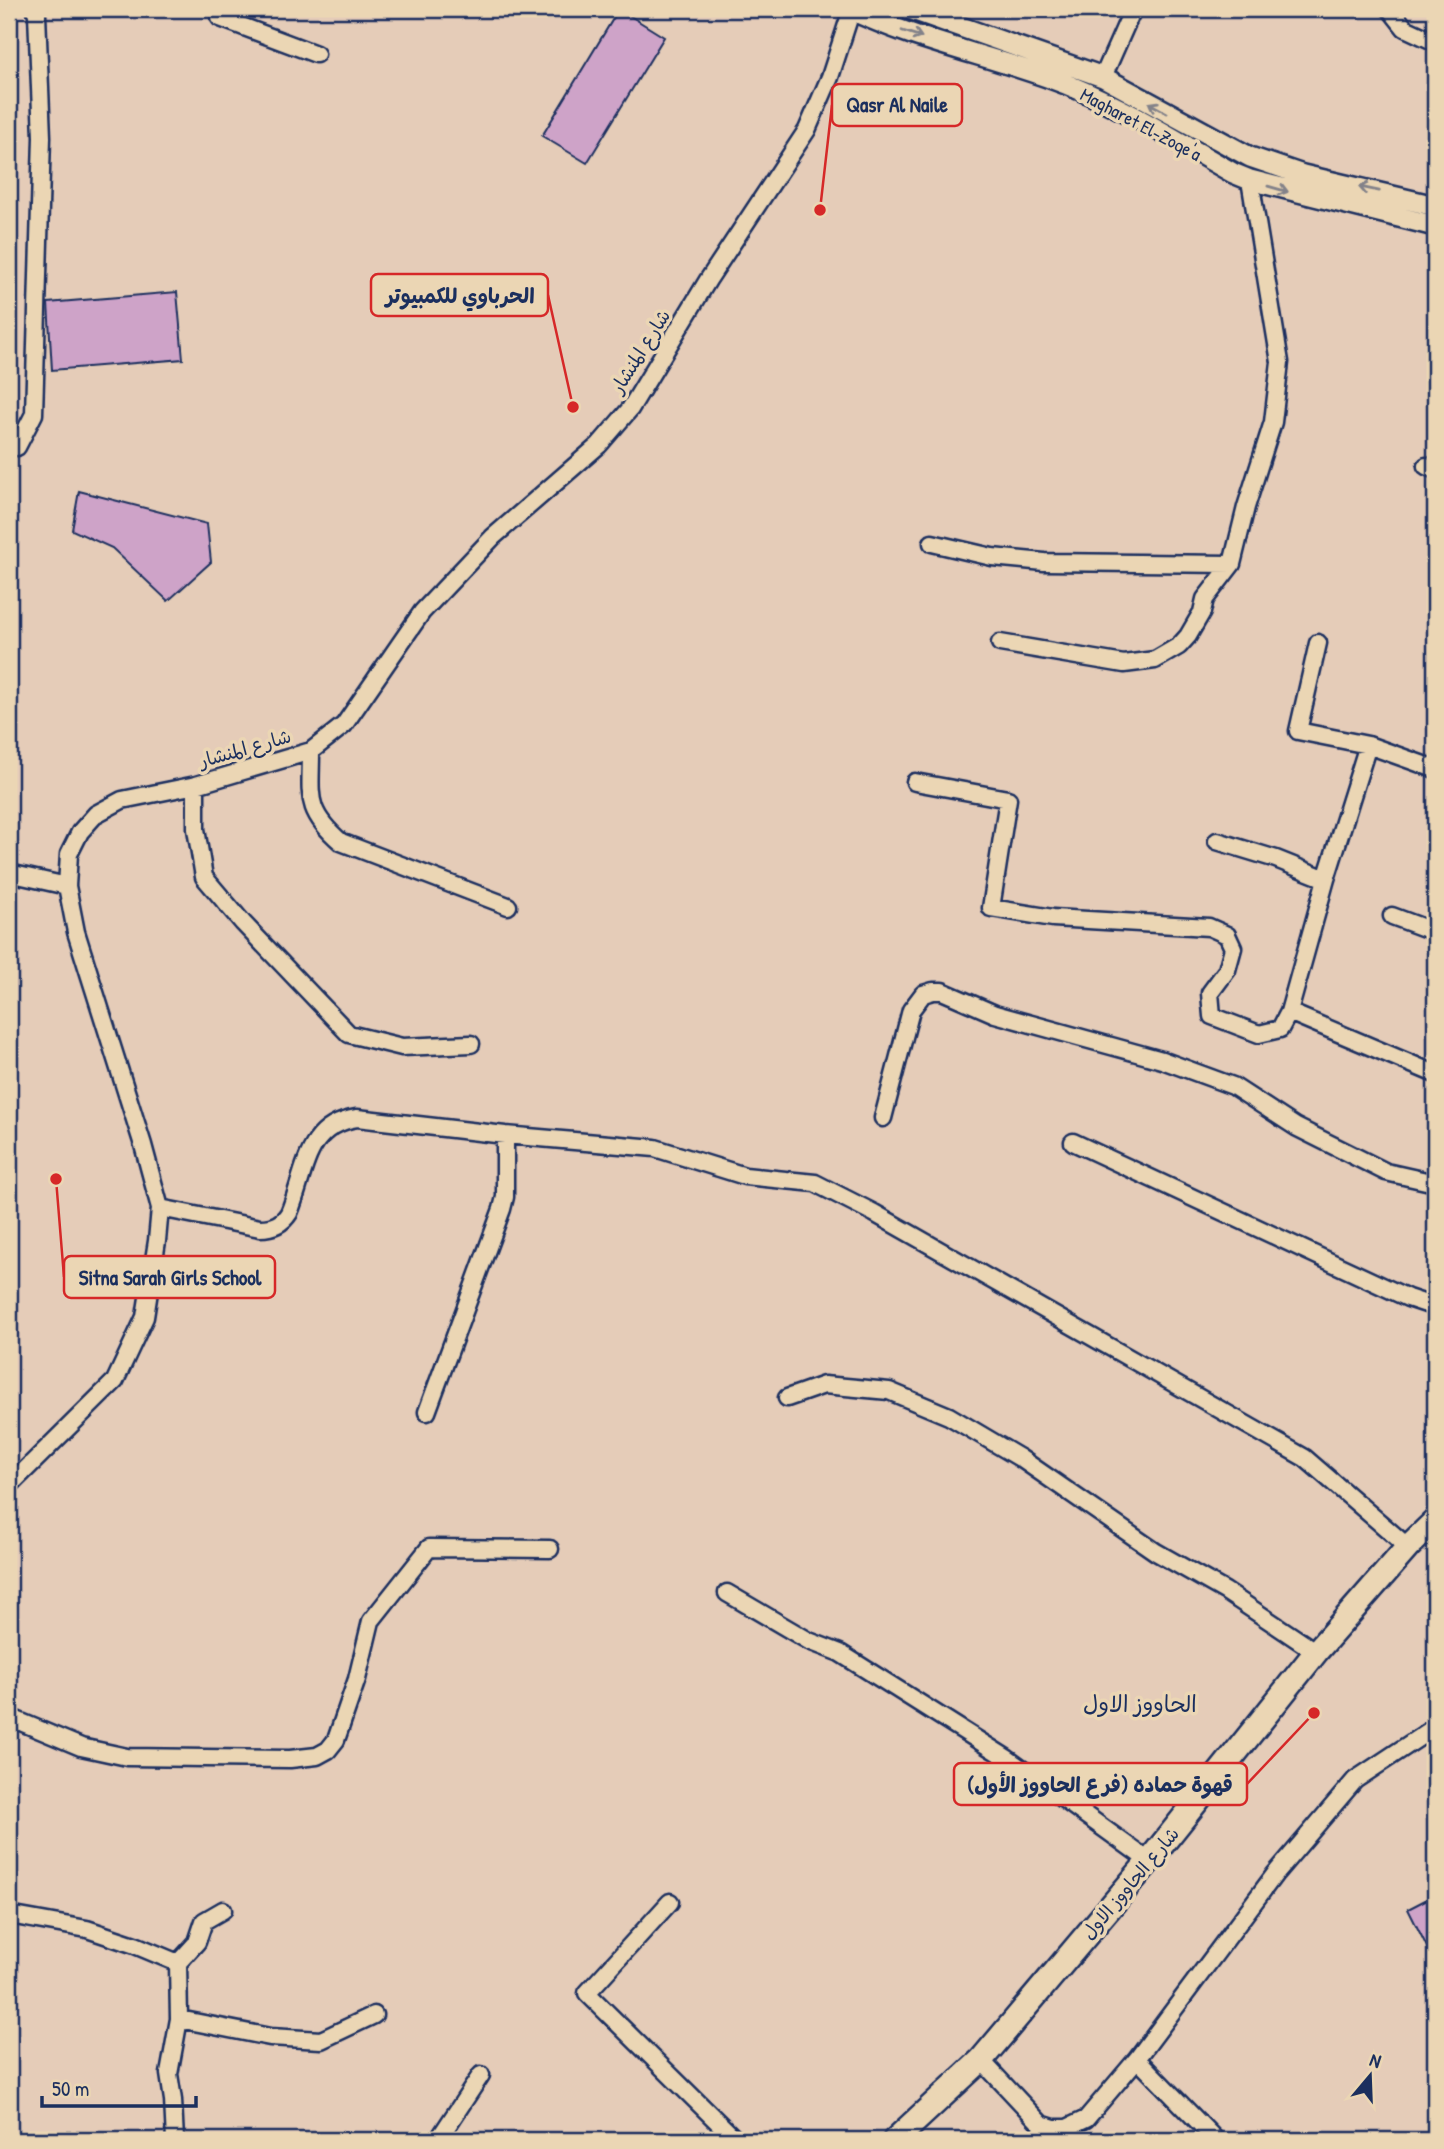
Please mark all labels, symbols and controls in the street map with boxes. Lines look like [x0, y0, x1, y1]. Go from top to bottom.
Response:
one-way arrow [901, 28, 923, 41]
street label: Magharet El-Zoqe'a [1076, 81, 1207, 167]
callout: Qasr Al Naile [832, 84, 962, 126]
text: Qasr Al Naile [846, 90, 948, 119]
one-way arrow [1149, 101, 1169, 115]
one-way arrow [1358, 182, 1381, 195]
one-way arrow [1267, 183, 1289, 196]
callout: الحرباوي للكمبيوتر [371, 274, 548, 316]
text: الحرباوي للكمبيوتر [383, 281, 535, 312]
street label: شارع المنشار [603, 304, 677, 400]
street label: شارع المنشار [194, 722, 294, 775]
callout: Sitna Sarah Girls School [64, 1256, 275, 1298]
text: Sitna Sarah Girls School [79, 1263, 262, 1292]
district label: الحاووز الاول [1083, 1688, 1197, 1719]
callout: قهوة حماده (فرع الحاووز الأول) [954, 1763, 1247, 1805]
text: قهوة حماده (فرع الحاووز الأول) [967, 1770, 1233, 1799]
street label: شارع الحاووز الاول [1075, 1821, 1186, 1945]
north arrow [1336, 2040, 1406, 2110]
text: N [1367, 2046, 1385, 2074]
scale bar [42, 2065, 196, 2109]
text: 50 m [52, 2074, 89, 2103]

